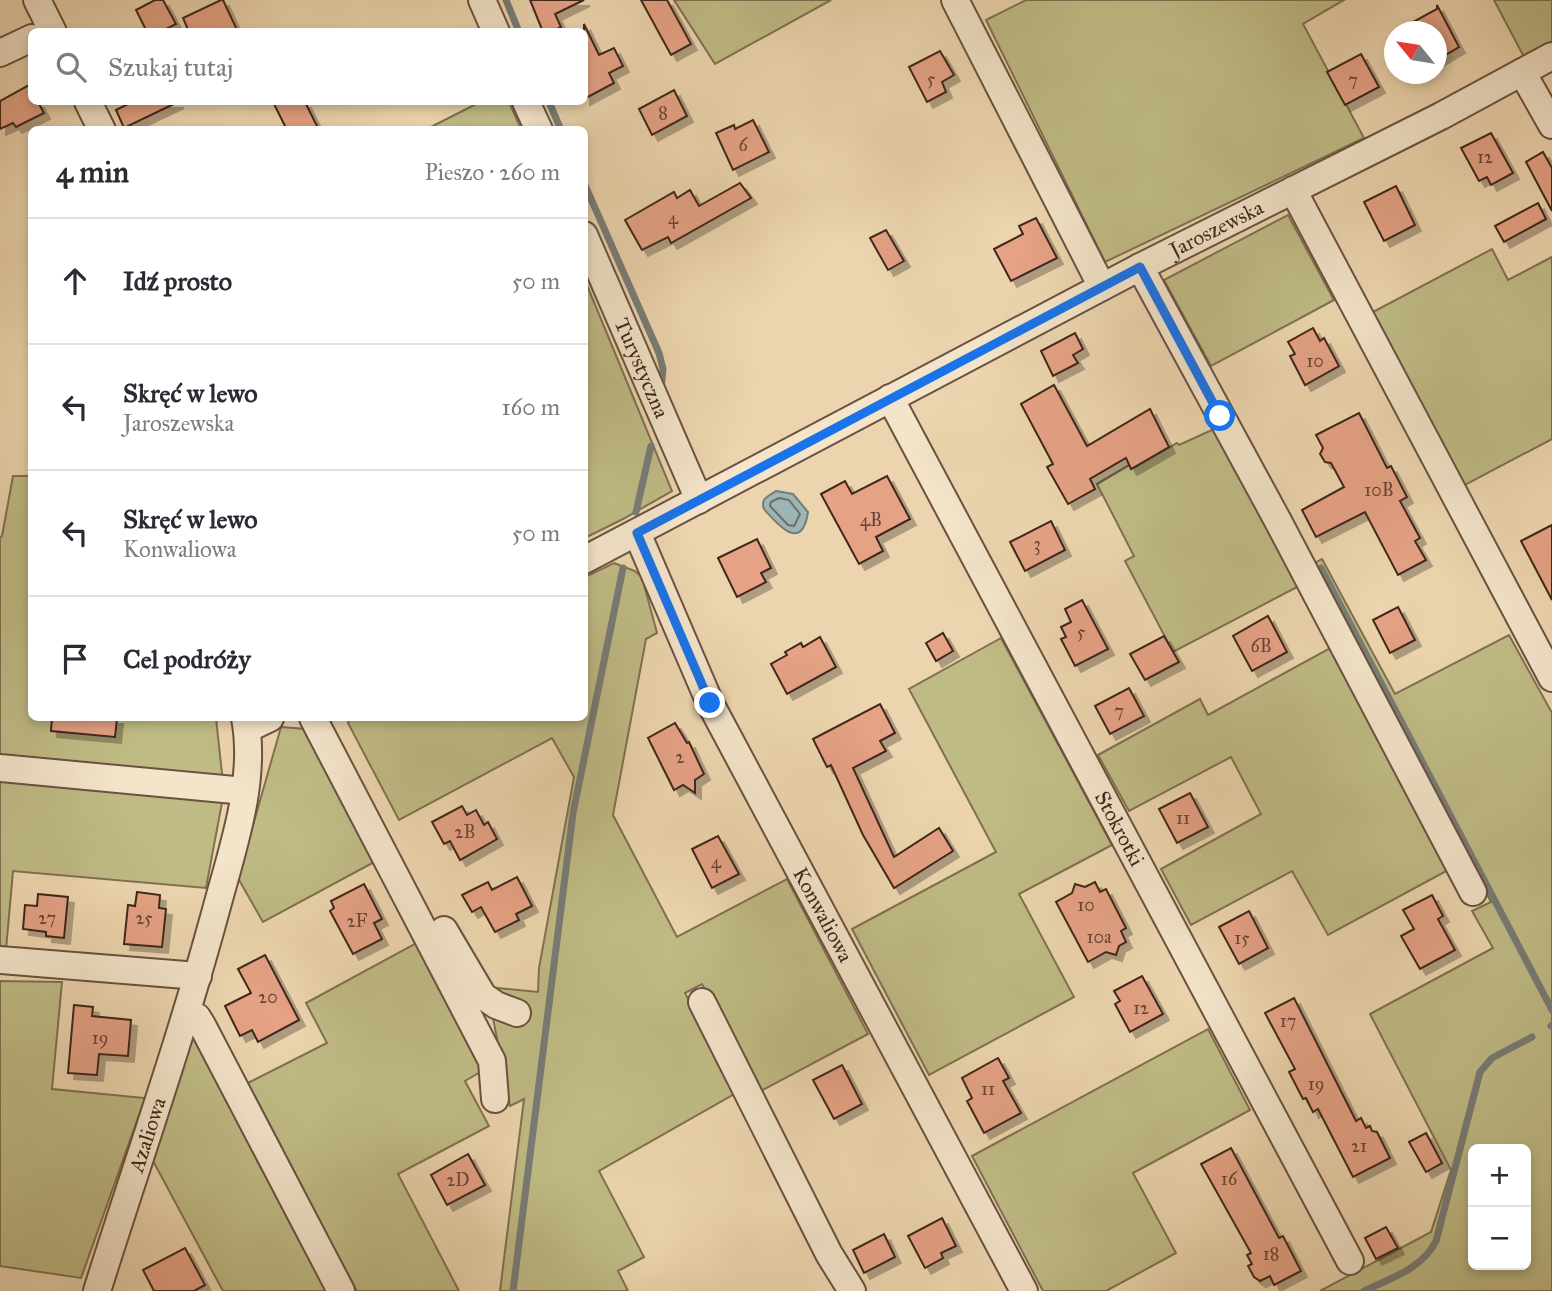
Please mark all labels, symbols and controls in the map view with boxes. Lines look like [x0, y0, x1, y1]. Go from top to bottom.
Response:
north arrow [1384, 21, 1447, 84]
search box [28, 28, 588, 105]
icon: search [52, 48, 90, 86]
text: Szukaj tutaj [108, 51, 233, 83]
house number: 5 [927, 68, 936, 90]
house number: 7 [1348, 69, 1358, 91]
house number: 8 [658, 102, 668, 124]
house number: 6 [738, 134, 748, 156]
house number: 12 [1477, 146, 1493, 168]
text: 4 min [56, 154, 129, 190]
text: Pieszo · 260 m [425, 158, 560, 186]
street label: Jaroszewska [1163, 194, 1268, 264]
house number: 4 [668, 207, 679, 229]
icon: ahead [56, 262, 94, 300]
text: Idź prosto [123, 265, 232, 297]
text: 50 m [512, 267, 560, 295]
street label: Turystyczna [609, 314, 675, 422]
house number: 10 [1306, 350, 1324, 372]
text: Skręć w lewo [123, 377, 258, 409]
icon: left [56, 388, 94, 426]
text: 160 m [502, 393, 560, 421]
route start [1204, 400, 1235, 431]
text: Jaroszewska [123, 409, 234, 437]
house number: 10B [1364, 479, 1394, 501]
text: Skręć w lewo [123, 503, 258, 535]
house number: 4B [860, 509, 882, 531]
icon: left [56, 514, 94, 552]
text: 50 m [512, 519, 560, 547]
house number: 3 [1033, 533, 1041, 555]
text: Konwaliowa [123, 535, 237, 563]
house number: 5 [1077, 621, 1086, 643]
house number: 6B [1250, 635, 1272, 657]
icon: arrive [56, 640, 94, 678]
text: Cel podróży [123, 643, 251, 675]
route end [694, 687, 725, 718]
house number: 7 [1114, 700, 1124, 722]
house number: 2 [676, 746, 685, 768]
street label: Stokrotki [1089, 787, 1150, 871]
house number: 11 [1176, 807, 1190, 829]
house number: 2B [455, 821, 475, 843]
house number: 4 [711, 851, 722, 873]
street label: Konwaliowa [787, 863, 859, 967]
house number: 10 [1077, 894, 1095, 916]
house number: 27 [38, 907, 56, 929]
house number: 25 [135, 907, 153, 929]
house number: 2F [347, 910, 368, 932]
house number: 10a [1086, 926, 1112, 948]
house number: 15 [1234, 927, 1250, 949]
house number: 20 [258, 986, 278, 1008]
house number: 12 [1133, 997, 1149, 1019]
house number: 17 [1280, 1010, 1296, 1032]
house number: 19 [92, 1027, 108, 1049]
house number: 19 [1308, 1073, 1324, 1095]
house number: 11 [981, 1078, 995, 1100]
street label: Azaliowa [123, 1094, 172, 1177]
house number: 21 [1351, 1135, 1367, 1157]
map controls [1468, 1144, 1531, 1270]
button: + [1468, 1144, 1531, 1207]
house number: 16 [1221, 1168, 1238, 1190]
house number: 2D [446, 1169, 470, 1191]
button: − [1468, 1207, 1531, 1270]
house number: 18 [1263, 1243, 1279, 1265]

